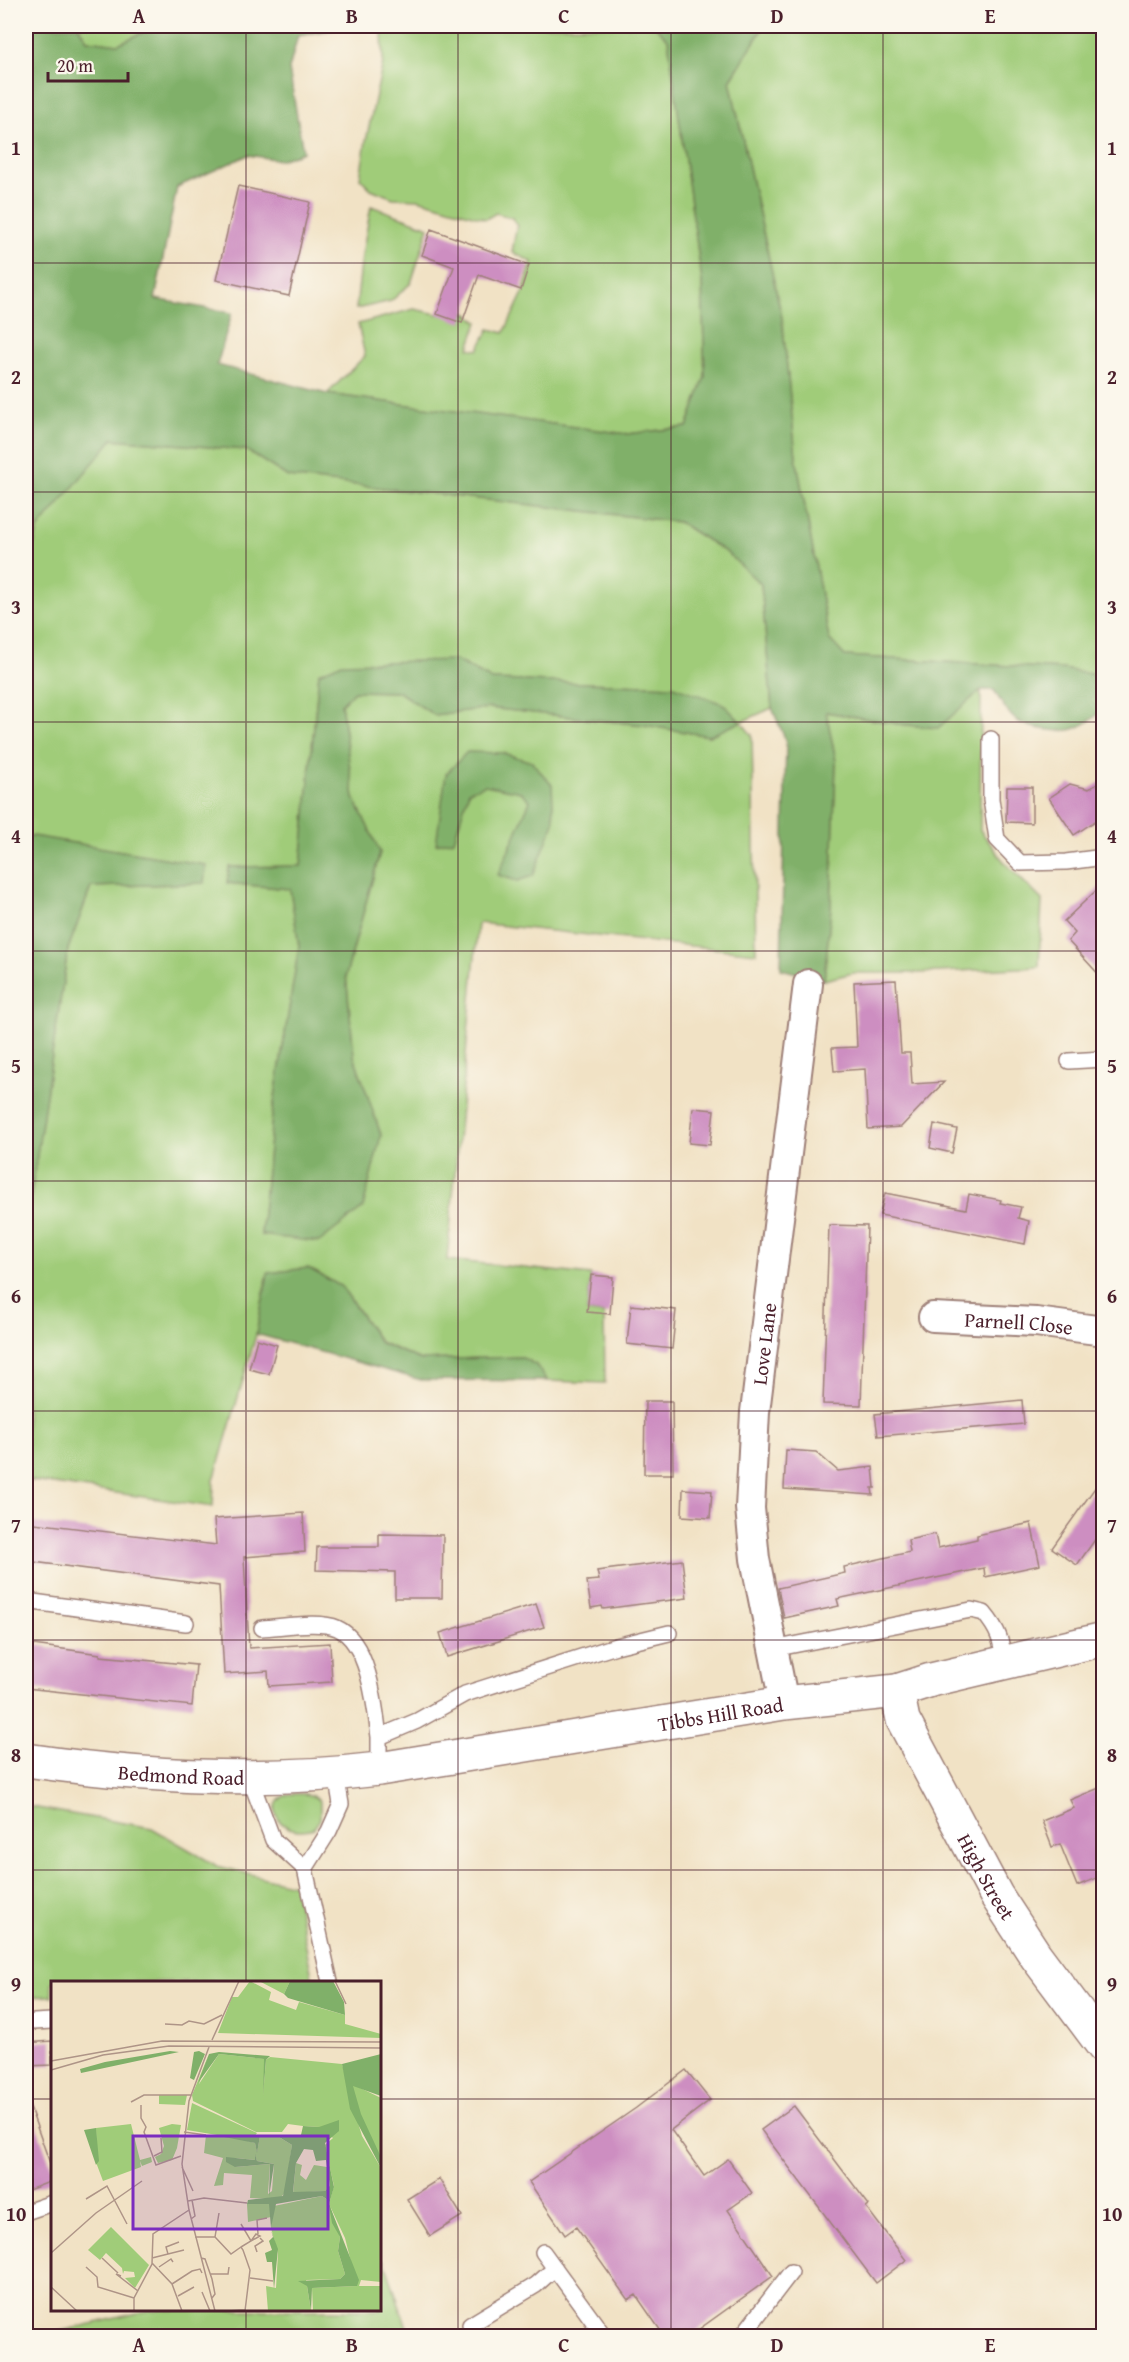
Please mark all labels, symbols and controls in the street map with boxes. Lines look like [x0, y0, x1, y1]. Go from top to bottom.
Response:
text: A [133, 1, 146, 30]
text: B [346, 1, 358, 30]
text: C [558, 1, 570, 30]
text: D [770, 1, 784, 30]
text: E [985, 1, 996, 30]
scale bar [48, 45, 128, 83]
text: 20 m [57, 52, 93, 79]
text: 1 [11, 133, 21, 162]
text: 1 [1107, 133, 1117, 162]
text: 2 [11, 362, 21, 391]
text: 2 [1107, 362, 1117, 391]
text: 3 [11, 592, 21, 621]
text: 3 [1107, 592, 1117, 621]
text: 4 [11, 821, 21, 850]
text: 4 [1107, 821, 1117, 850]
text: 5 [11, 1051, 21, 1080]
text: 5 [1107, 1051, 1117, 1080]
text: 6 [11, 1281, 21, 1310]
text: 6 [1107, 1281, 1117, 1310]
street label: Love Lane [744, 1301, 783, 1387]
street label: Parnell Close [964, 1304, 1075, 1341]
text: 7 [11, 1510, 21, 1539]
text: 7 [1107, 1510, 1117, 1539]
street label: Tibbs Hill Road [656, 1689, 785, 1738]
text: 8 [11, 1740, 21, 1769]
text: 8 [1107, 1740, 1117, 1769]
street label: Bedmond Road [117, 1757, 245, 1791]
street label: High Street [951, 1828, 1023, 1925]
text: 9 [11, 1969, 21, 1998]
text: 9 [1107, 1969, 1117, 1998]
inset map [51, 1981, 381, 2311]
text: 10 [6, 2199, 26, 2228]
text: 10 [1102, 2199, 1122, 2228]
text: A [133, 2330, 146, 2359]
text: B [346, 2330, 358, 2359]
text: C [558, 2330, 570, 2359]
text: D [770, 2330, 784, 2359]
text: E [985, 2330, 996, 2359]

